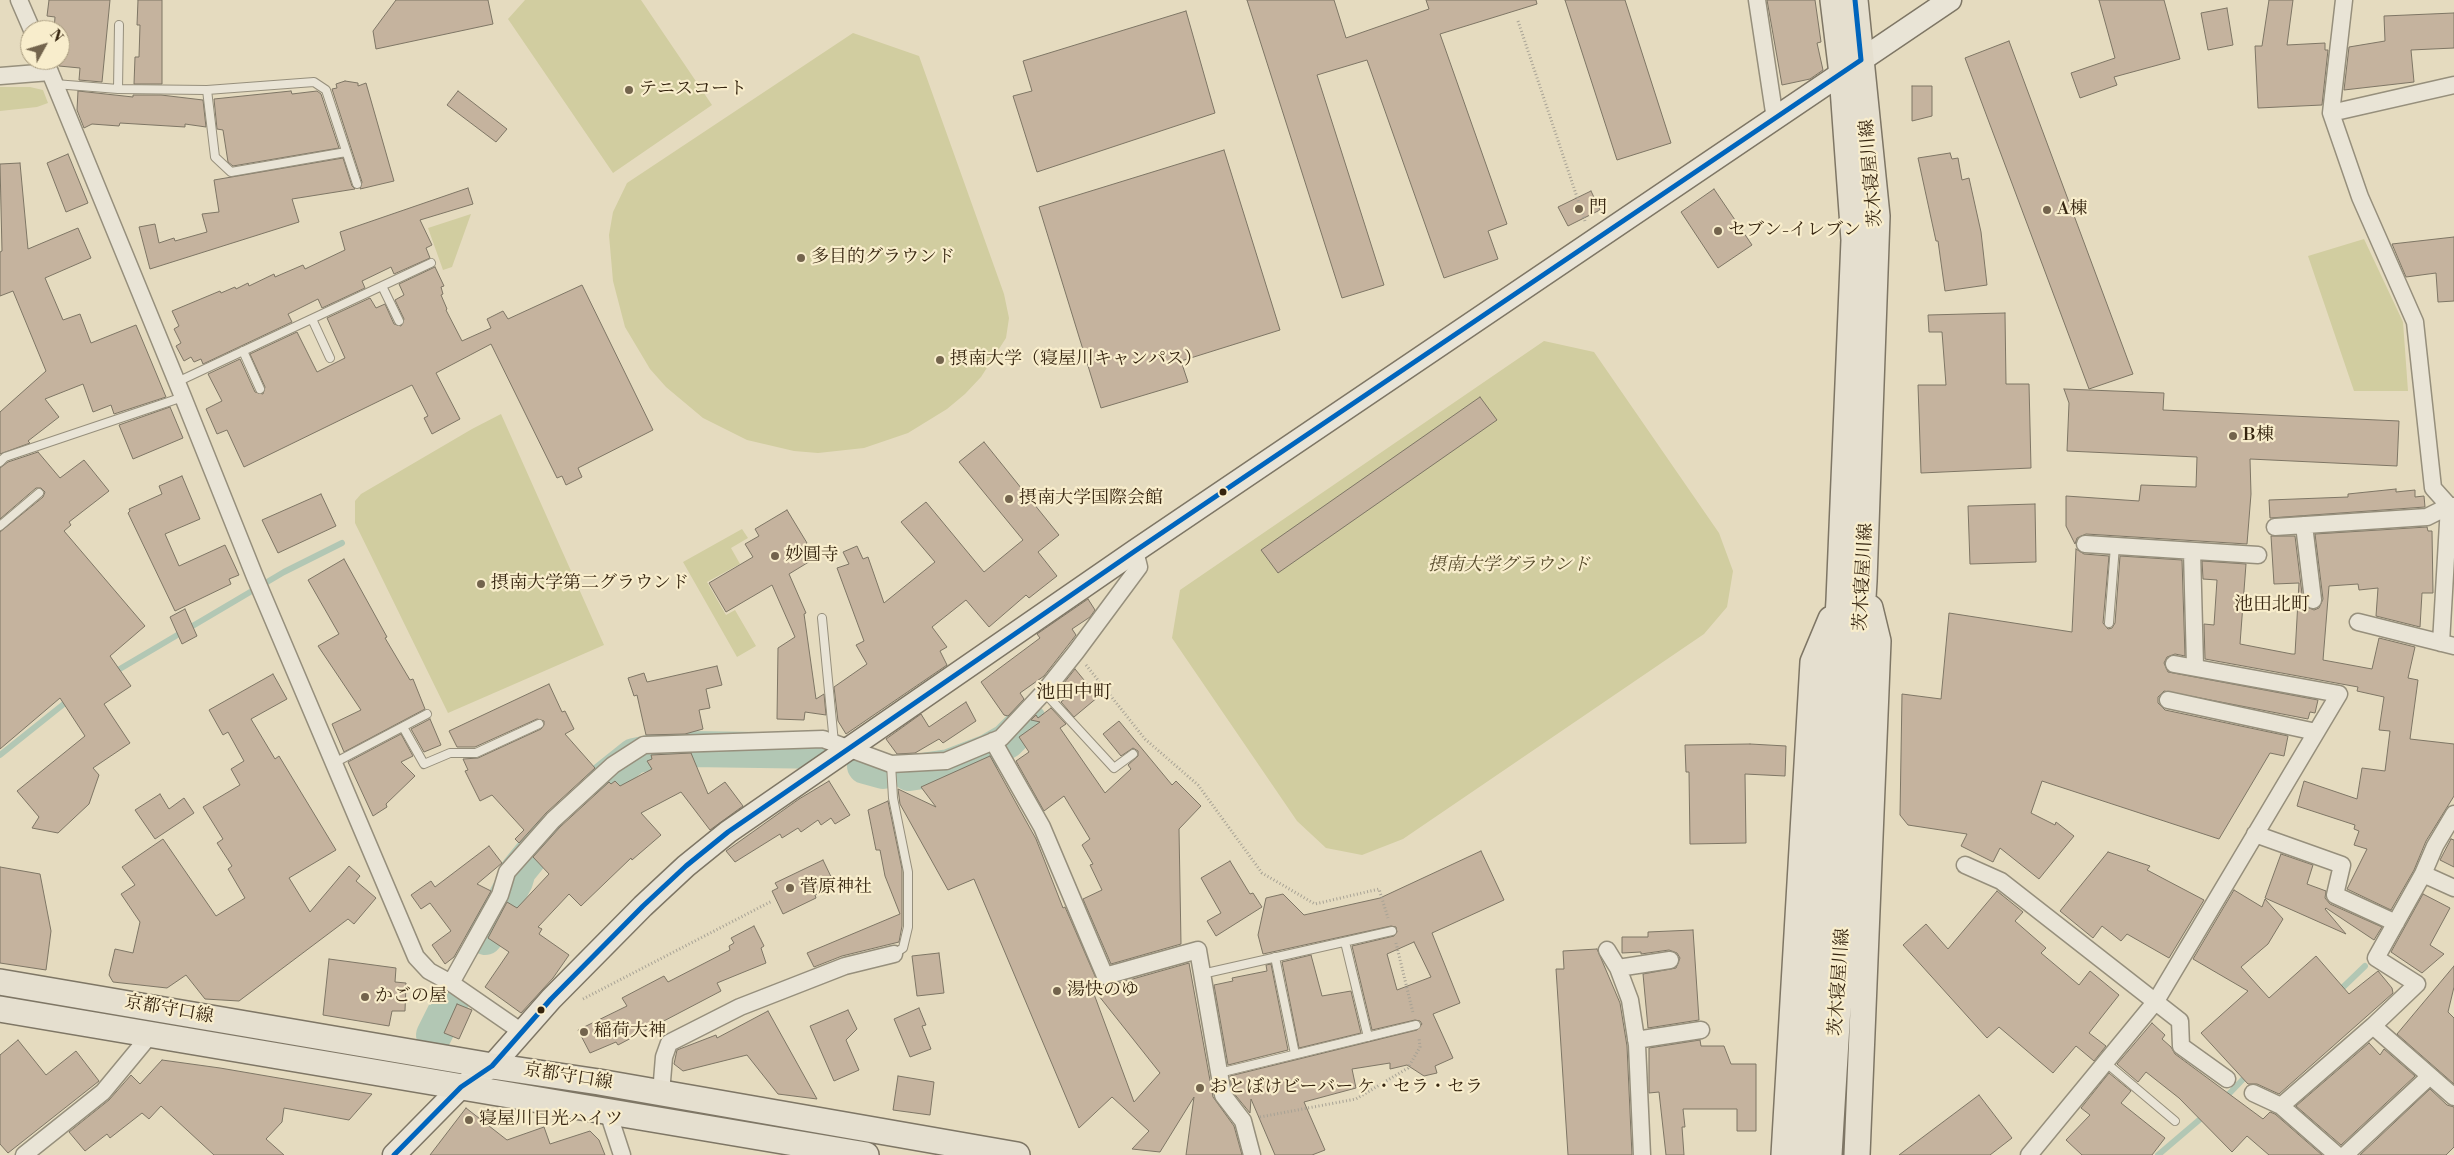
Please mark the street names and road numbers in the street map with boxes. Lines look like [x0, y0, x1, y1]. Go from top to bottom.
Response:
street label: 茨木寝屋川線 [1857, 118, 1887, 228]
street label: 茨木寝屋川線 [1850, 523, 1878, 631]
street label: 茨木寝屋川線 [1825, 927, 1855, 1037]
street label: 京都守口線 [123, 992, 215, 1028]
street label: 京都守口線 [522, 1059, 614, 1095]

